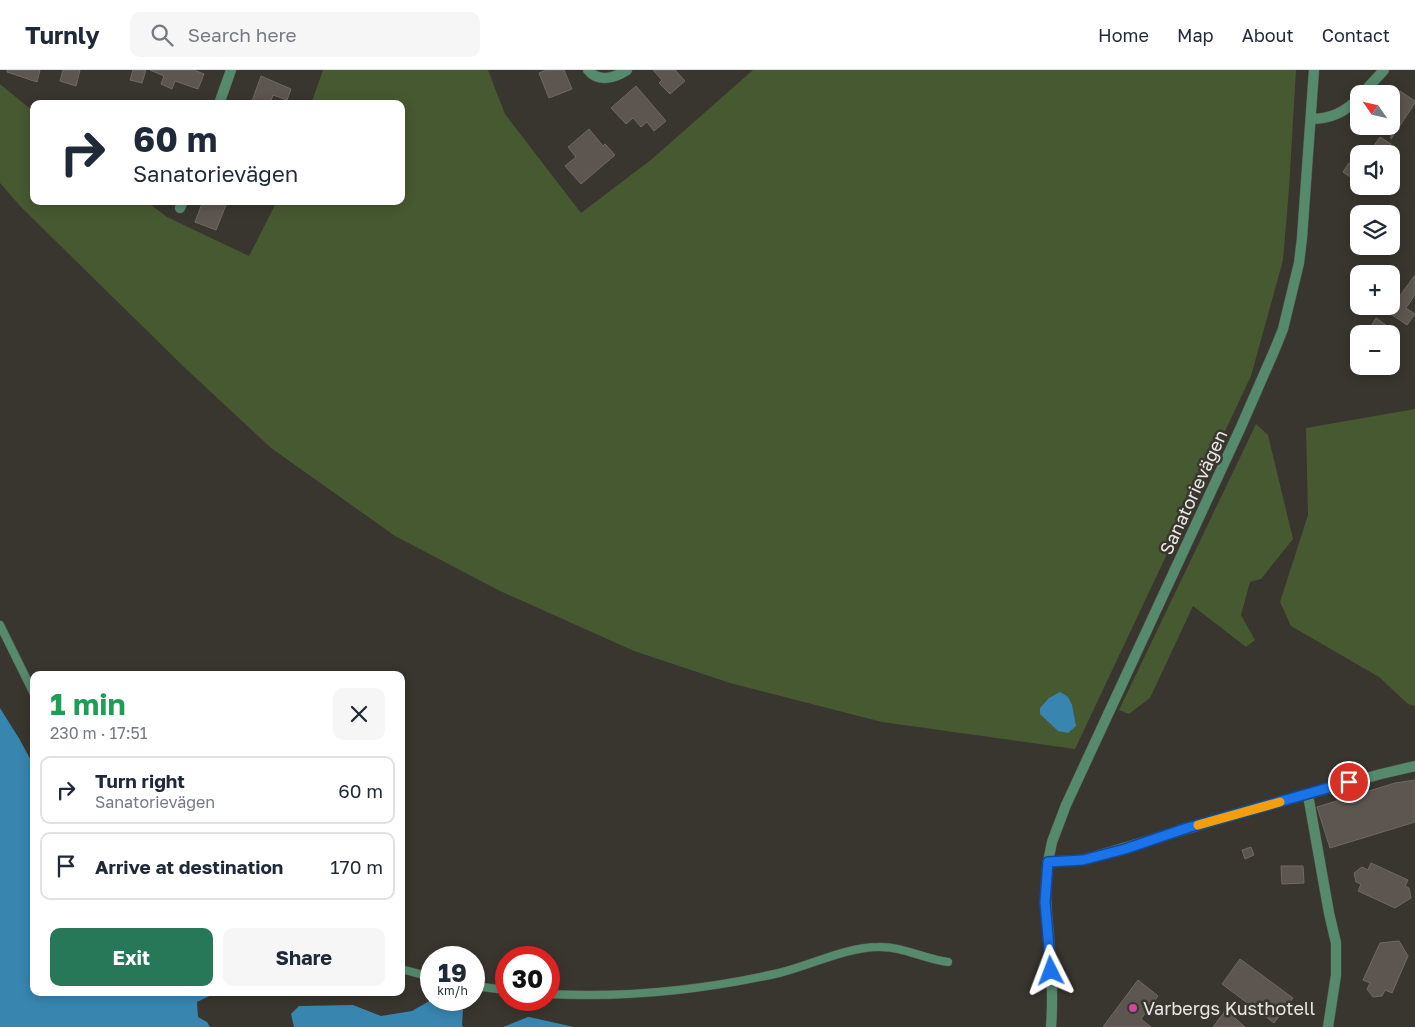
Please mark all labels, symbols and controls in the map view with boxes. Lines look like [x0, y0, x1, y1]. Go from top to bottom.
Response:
search box [130, 12, 480, 57]
text: Turnly [25, 20, 100, 49]
icon: search [148, 21, 176, 49]
text: Search here [188, 23, 297, 46]
text: Home [1098, 24, 1149, 46]
text: Map [1177, 24, 1214, 46]
text: About [1242, 24, 1294, 46]
text: Contact [1322, 24, 1390, 46]
north arrow [1350, 85, 1400, 135]
map controls [1350, 85, 1400, 375]
text: 60 m [133, 118, 217, 160]
icon: right [50, 120, 115, 185]
button: sound [1350, 145, 1400, 195]
text: Sanatorievägen [133, 160, 298, 187]
button: layers [1350, 205, 1400, 255]
button: + [1350, 265, 1400, 315]
button: − [1350, 325, 1400, 375]
street label: Sanatorievägen [1154, 426, 1232, 558]
text: 1 min [50, 686, 126, 722]
button: close [333, 688, 385, 740]
text: 230 m · 17:51 [50, 723, 148, 743]
pin [1328, 761, 1370, 803]
icon: arrive [1335, 768, 1363, 796]
text: Turn right [95, 769, 185, 792]
icon: right [52, 776, 80, 804]
text: 60 m [338, 779, 383, 802]
text: Sanatorievägen [95, 792, 215, 812]
icon: arrive [52, 852, 80, 880]
text: Arrive at destination [95, 855, 283, 878]
text: 170 m [330, 855, 383, 878]
button: Exit [50, 928, 213, 986]
button: Share [223, 928, 385, 986]
position arrow [1024, 944, 1076, 996]
speed limit sign: 30 [495, 946, 560, 1011]
text: 19 [438, 957, 467, 988]
text: km/h [437, 983, 468, 998]
place label: Varbergs Kusthotell [1143, 997, 1316, 1019]
marker: Varbergs Kusthotell [1127, 1002, 1139, 1014]

